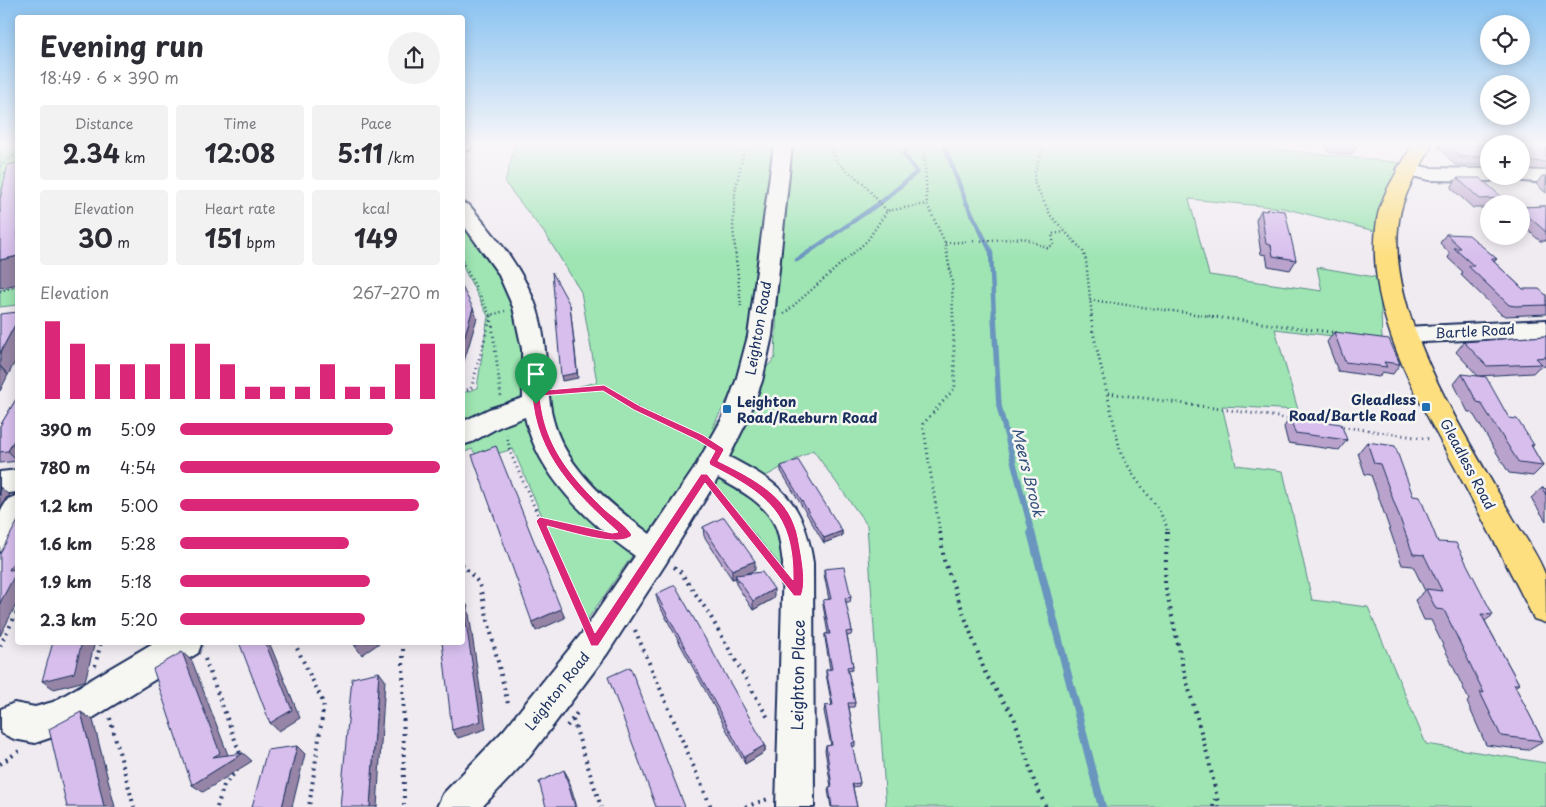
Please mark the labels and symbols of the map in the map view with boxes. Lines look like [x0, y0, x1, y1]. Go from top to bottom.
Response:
street label: Leighton Road [739, 279, 777, 377]
street label: Bartle Road [1434, 318, 1516, 344]
pin [515, 353, 557, 404]
place label: Gleadless Road/Bartle Road [1289, 389, 1416, 426]
place label: Leighton Road/Raeburn Road [737, 391, 878, 428]
marker: Gleadless Road/Bartle Road [1420, 401, 1432, 413]
marker: Leighton Road/Raeburn Road [721, 403, 733, 415]
street label: Gleadless Road [1435, 415, 1501, 513]
water label: Meers Brook [1007, 425, 1052, 520]
street label: Leighton Place [784, 619, 810, 731]
street label: Leighton Road [520, 647, 594, 735]

